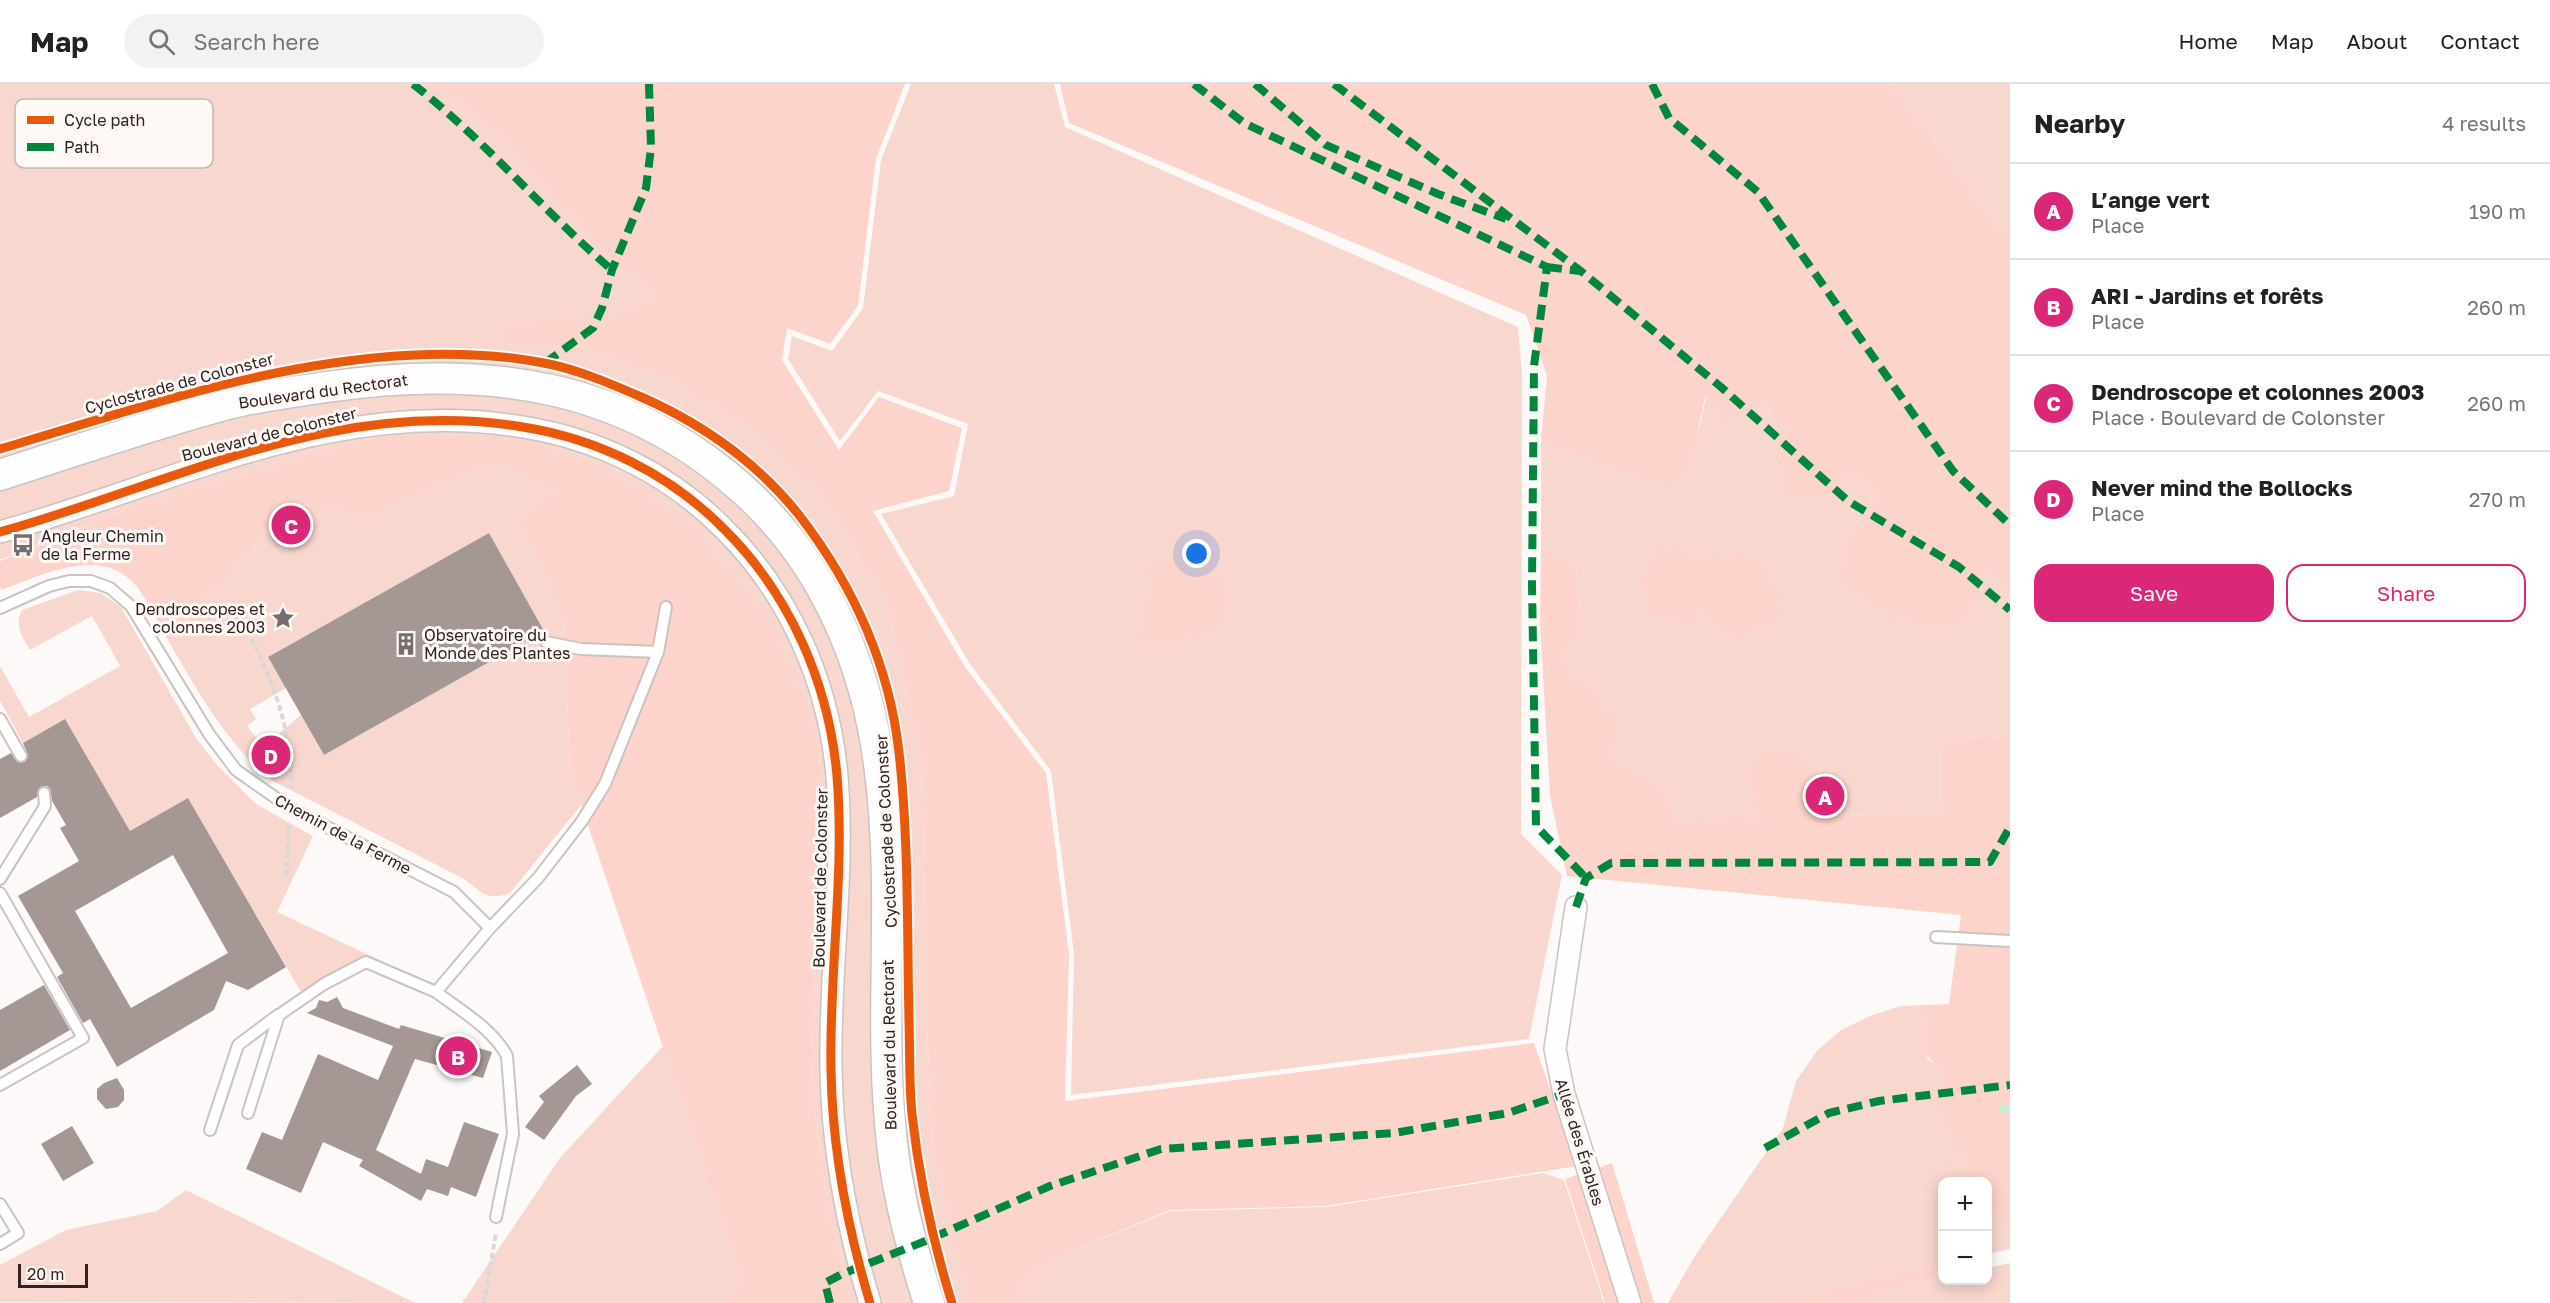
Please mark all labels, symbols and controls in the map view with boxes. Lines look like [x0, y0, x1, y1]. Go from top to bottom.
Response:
search box [124, 14, 544, 68]
text: Map [30, 25, 88, 58]
icon: search [145, 25, 178, 58]
text: Search here [193, 28, 319, 55]
text: Home [2178, 28, 2238, 54]
text: Map [2271, 28, 2314, 54]
text: About [2347, 28, 2407, 54]
text: Contact [2440, 28, 2520, 54]
legend [15, 99, 213, 168]
text: Nearby [2034, 108, 2125, 139]
text: Cycle path [64, 110, 145, 130]
text: 4 results [2442, 111, 2526, 135]
text: Path [64, 137, 99, 157]
text: L’ange vert [2091, 186, 2210, 213]
text: A [2046, 199, 2061, 223]
text: 190 m [2469, 199, 2526, 223]
text: Place [2091, 213, 2144, 237]
text: ARI - Jardins et forêts [2091, 282, 2324, 309]
text: B [2046, 295, 2061, 319]
text: 260 m [2467, 295, 2526, 319]
text: Place [2091, 309, 2144, 333]
street label: Cyclostrade de Colonster [83, 348, 275, 418]
street label: Boulevard du Rectorat [237, 369, 409, 413]
text: Dendroscope et colonnes 2003 [2091, 378, 2425, 405]
text: C [2046, 391, 2061, 415]
text: 260 m [2467, 391, 2526, 415]
street label: Boulevard de Colonster [179, 403, 359, 465]
text: Place · Boulevard de Colonster [2091, 405, 2385, 429]
text: Never mind the Bollocks [2091, 474, 2352, 501]
text: D [2046, 487, 2061, 511]
text: 270 m [2469, 487, 2526, 511]
text: Place [2091, 501, 2144, 525]
pin: C [272, 502, 310, 548]
place label: Angleur Chemin de la Ferme [41, 526, 164, 564]
bus stop icon: Angleur Chemin de la Ferme [10, 532, 36, 558]
your location [1182, 539, 1211, 568]
button: Save [2034, 564, 2274, 622]
button: Share [2286, 564, 2526, 622]
place label: Dendroscopes et colonnes 2003 [135, 599, 265, 637]
place icon: Dendroscopes et colonnes 2003 [270, 605, 296, 631]
place label: Observatoire du Monde des Plantes [424, 625, 570, 663]
building icon: Observatoire du Monde des Plantes [393, 631, 419, 657]
pin: D [252, 732, 290, 778]
street label: Cyclostrade de Colonster [871, 733, 901, 929]
pin: A [1806, 774, 1844, 818]
street label: Boulevard de Colonster [808, 788, 832, 968]
street label: Chemin de la Ferme [271, 790, 415, 878]
street label: Boulevard du Rectorat [878, 959, 900, 1131]
pin: B [438, 1034, 478, 1078]
street label: Allée des Érables [1551, 1076, 1609, 1208]
map controls [1938, 1177, 1992, 1285]
button: + [1938, 1177, 1992, 1231]
button: − [1938, 1231, 1992, 1285]
scale bar [18, 1261, 88, 1288]
text: 20 m [27, 1264, 64, 1284]

